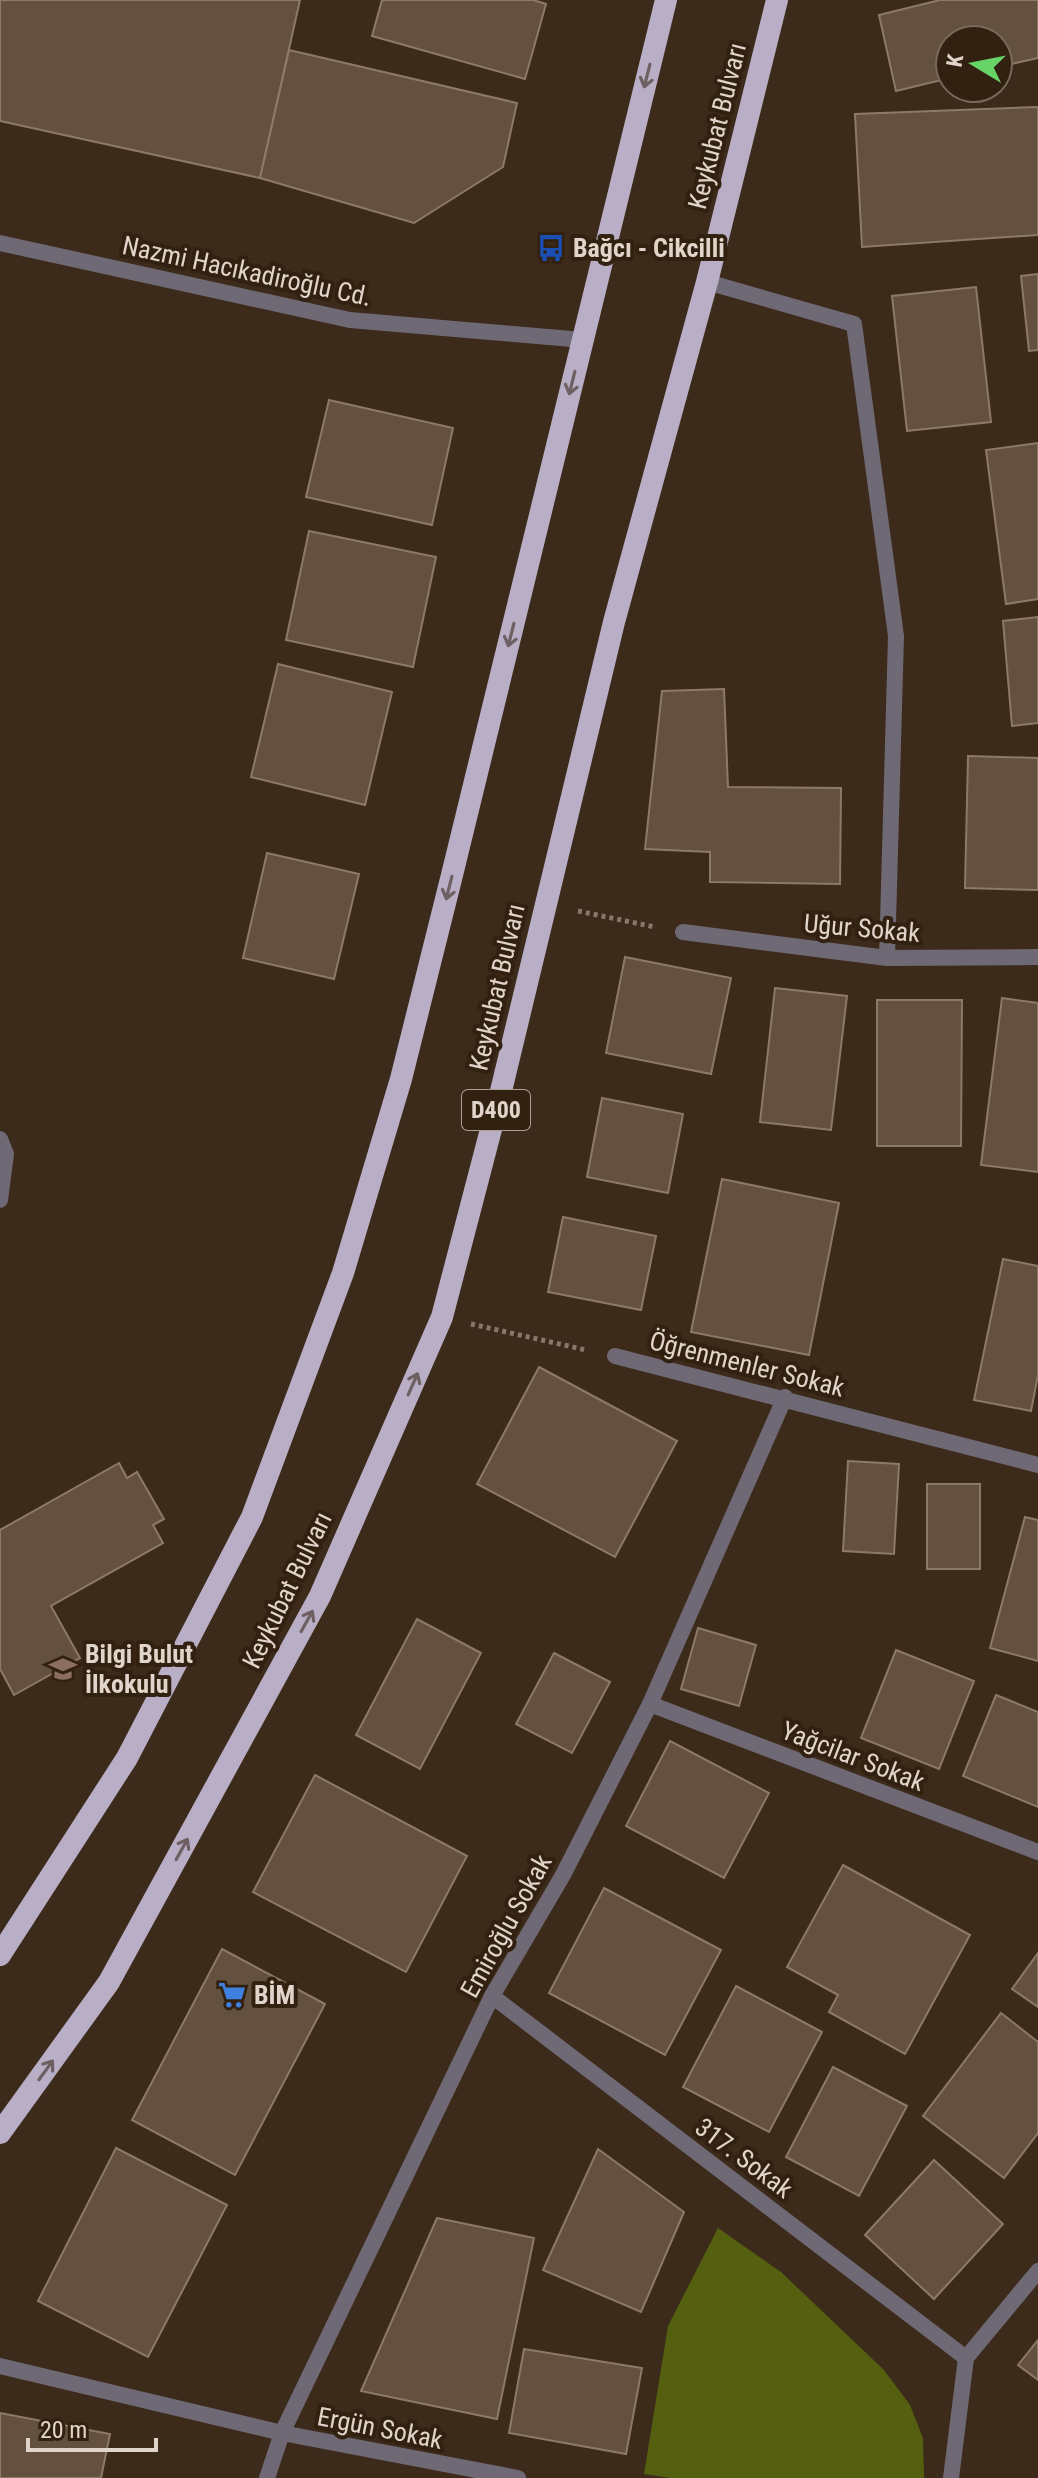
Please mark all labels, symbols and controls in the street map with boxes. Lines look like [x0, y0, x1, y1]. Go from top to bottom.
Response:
north arrow [934, 24, 1014, 104]
street label: Keykubat Bulvarı [682, 40, 752, 212]
text: K [941, 52, 968, 69]
one-way arrow [639, 62, 654, 88]
street label: Nazmi Hacıkadiroğlu Cd. [120, 230, 374, 312]
bus stop icon: Bağcı - Cikcilli [536, 233, 566, 263]
place label: Bağcı - Cikcilli [573, 233, 725, 263]
one-way arrow [564, 369, 579, 395]
one-way arrow [502, 622, 517, 648]
one-way arrow [441, 875, 456, 900]
street label: Keykubat Bulvarı [463, 901, 531, 1073]
street label: Uğur Sokak [803, 908, 922, 948]
road number: D400 [462, 1090, 530, 1130]
street label: Öğrenmenler Sokak [646, 1325, 848, 1403]
one-way arrow [406, 1372, 421, 1396]
street label: Keykubat Bulvarı [236, 1507, 338, 1673]
one-way arrow [299, 1610, 315, 1633]
place label: Bilgi Bulut İlkokulu [85, 1639, 193, 1699]
school or university icon: Bilgi Bulut İlkokulu [48, 1654, 78, 1684]
street label: Yağcilar Sokak [777, 1715, 929, 1797]
one-way arrow [174, 1838, 190, 1861]
street label: Emiroğlu Sokak [454, 1849, 558, 2003]
supermarket icon: BİM [217, 1980, 247, 2010]
place label: BİM [254, 1980, 295, 2010]
one-way arrow [37, 2059, 54, 2081]
street label: 317. Sokak [690, 2112, 799, 2204]
street label: Ergün Sokak [315, 2401, 445, 2455]
scale bar [28, 2402, 156, 2452]
text: 20 m [40, 2416, 87, 2444]

